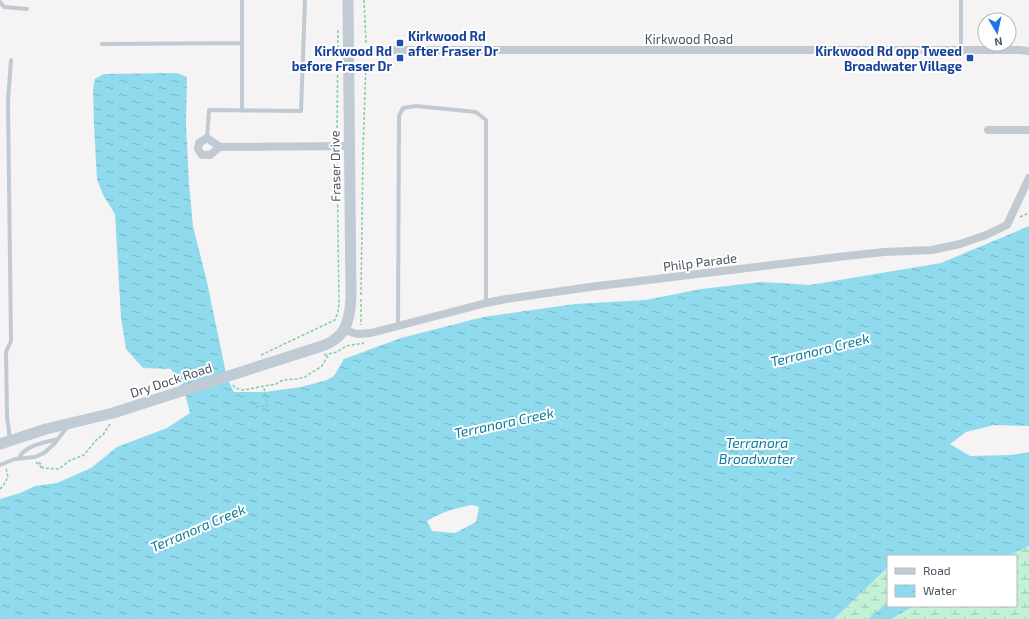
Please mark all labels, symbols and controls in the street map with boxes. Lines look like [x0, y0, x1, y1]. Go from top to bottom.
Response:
north arrow [977, 12, 1017, 52]
place label: Kirkwood Rd after Fraser Dr [408, 28, 499, 59]
street label: Kirkwood Road [645, 31, 733, 47]
text: N [994, 35, 1004, 49]
marker: Kirkwood Rd after Fraser Dr [395, 38, 405, 48]
place label: Kirkwood Rd before Fraser Dr [292, 43, 392, 74]
place label: Kirkwood Rd opp Tweed Broadwater Village [815, 43, 962, 74]
marker: Kirkwood Rd before Fraser Dr [395, 53, 405, 63]
marker: Kirkwood Rd opp Tweed Broadwater Village [965, 53, 975, 63]
street label: Fraser Drive [326, 130, 344, 202]
street label: Philp Parade [662, 250, 738, 274]
water label: Terranora Creek [769, 329, 871, 370]
street label: Dry Dock Road [128, 359, 214, 401]
water label: Terranora Creek [453, 404, 555, 441]
water label: Terranora Broadwater [719, 434, 796, 467]
water label: Terranora Creek [148, 500, 248, 555]
legend [887, 555, 1017, 607]
text: Road [923, 563, 951, 577]
text: Water [923, 583, 957, 597]

